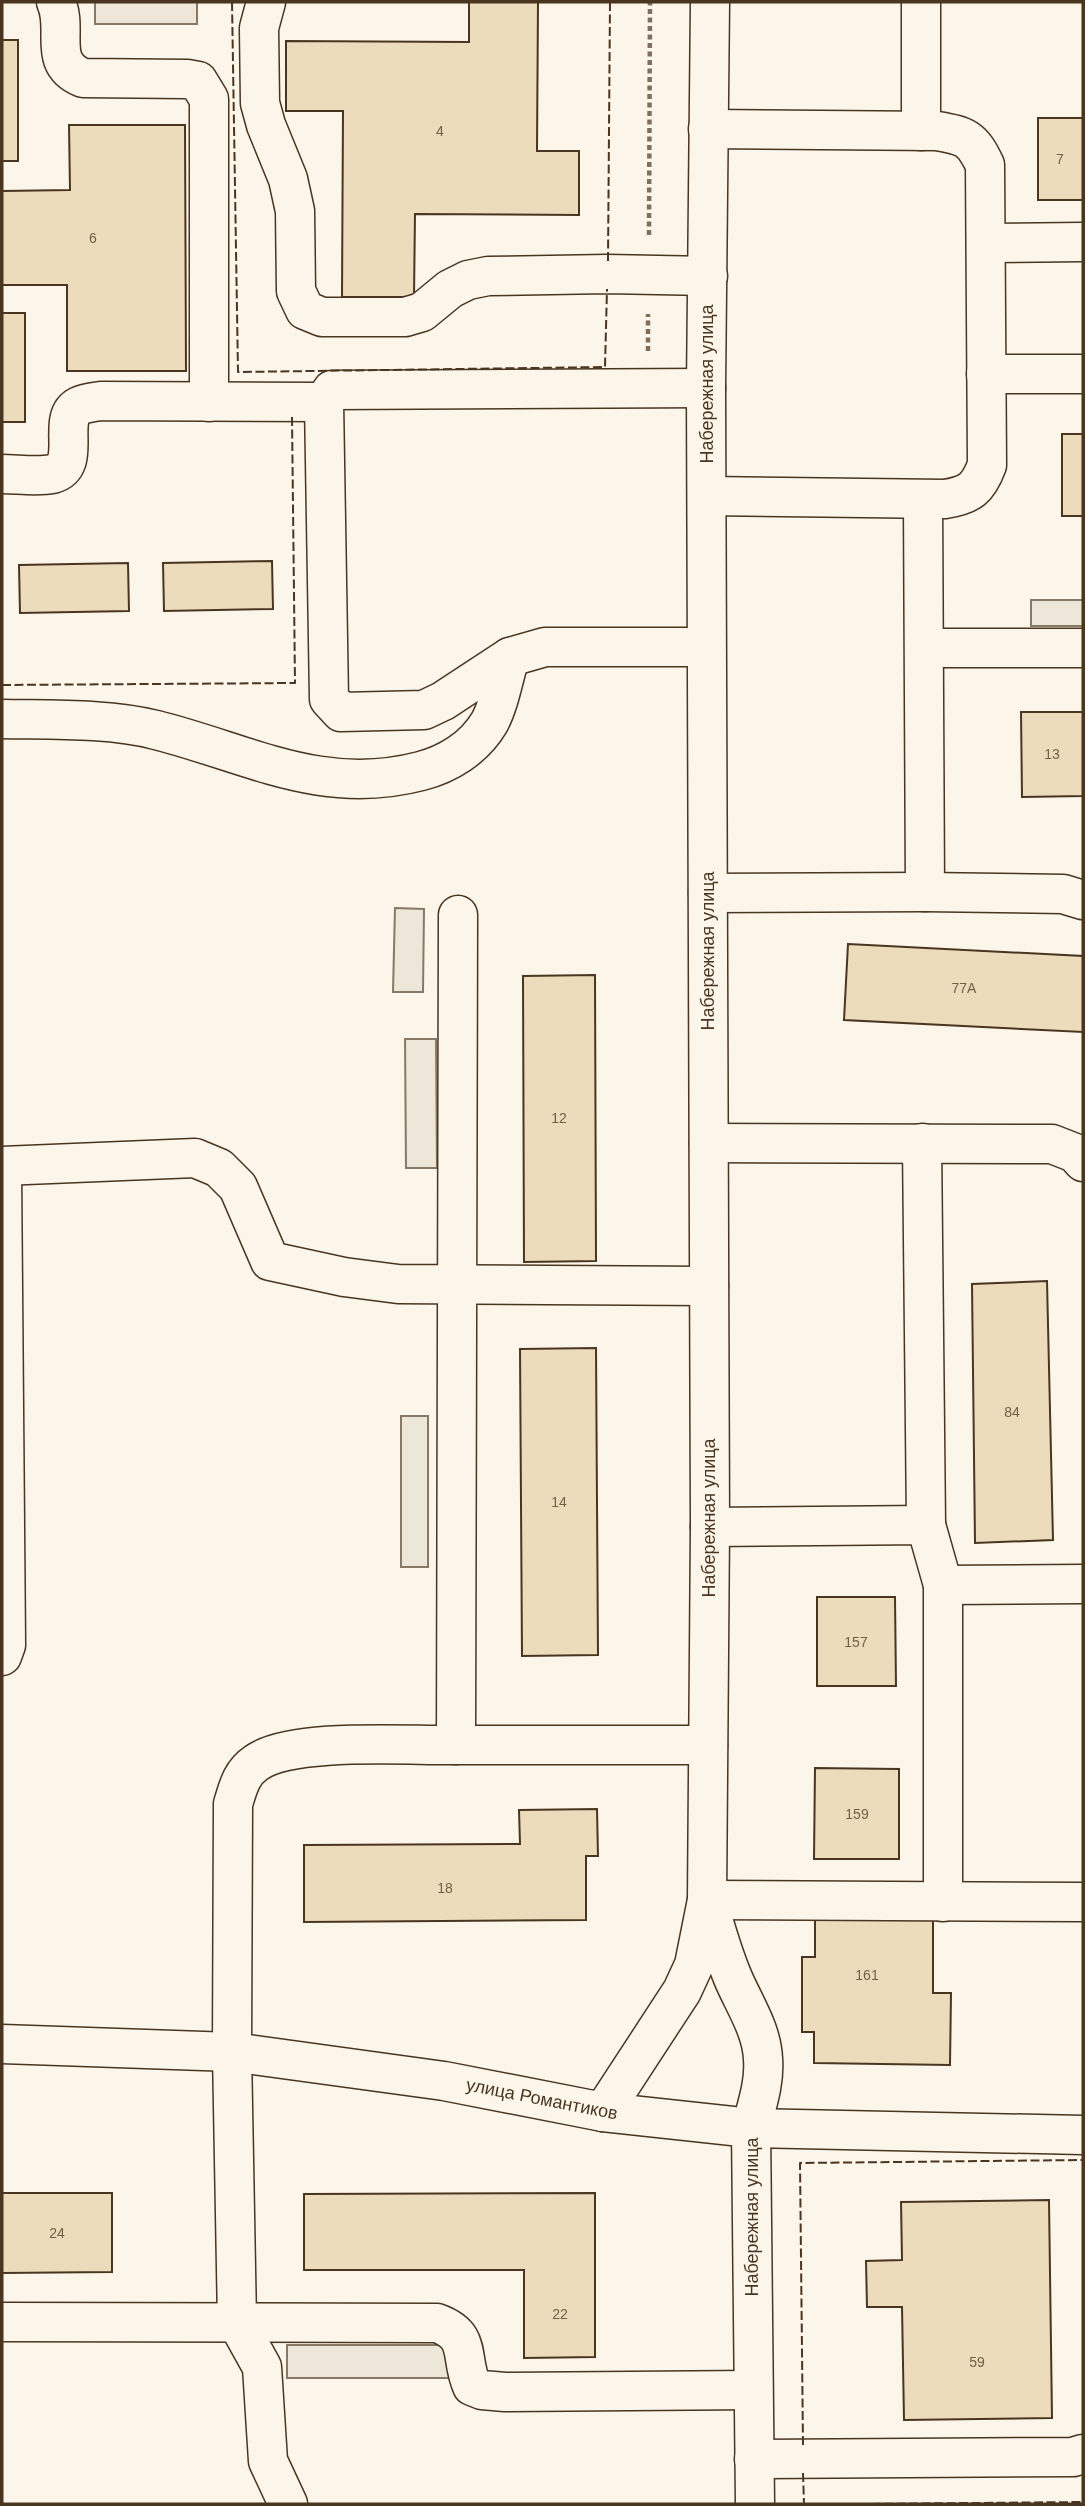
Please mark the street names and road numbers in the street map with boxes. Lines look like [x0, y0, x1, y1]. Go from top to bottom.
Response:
street label: Набережная улица [697, 303, 717, 464]
street label: Набережная улица [698, 870, 718, 1031]
street label: Набережная улица [699, 1437, 719, 1598]
street label: улица Романтиков [465, 2074, 619, 2124]
street label: Набережная улица [742, 2136, 762, 2297]

